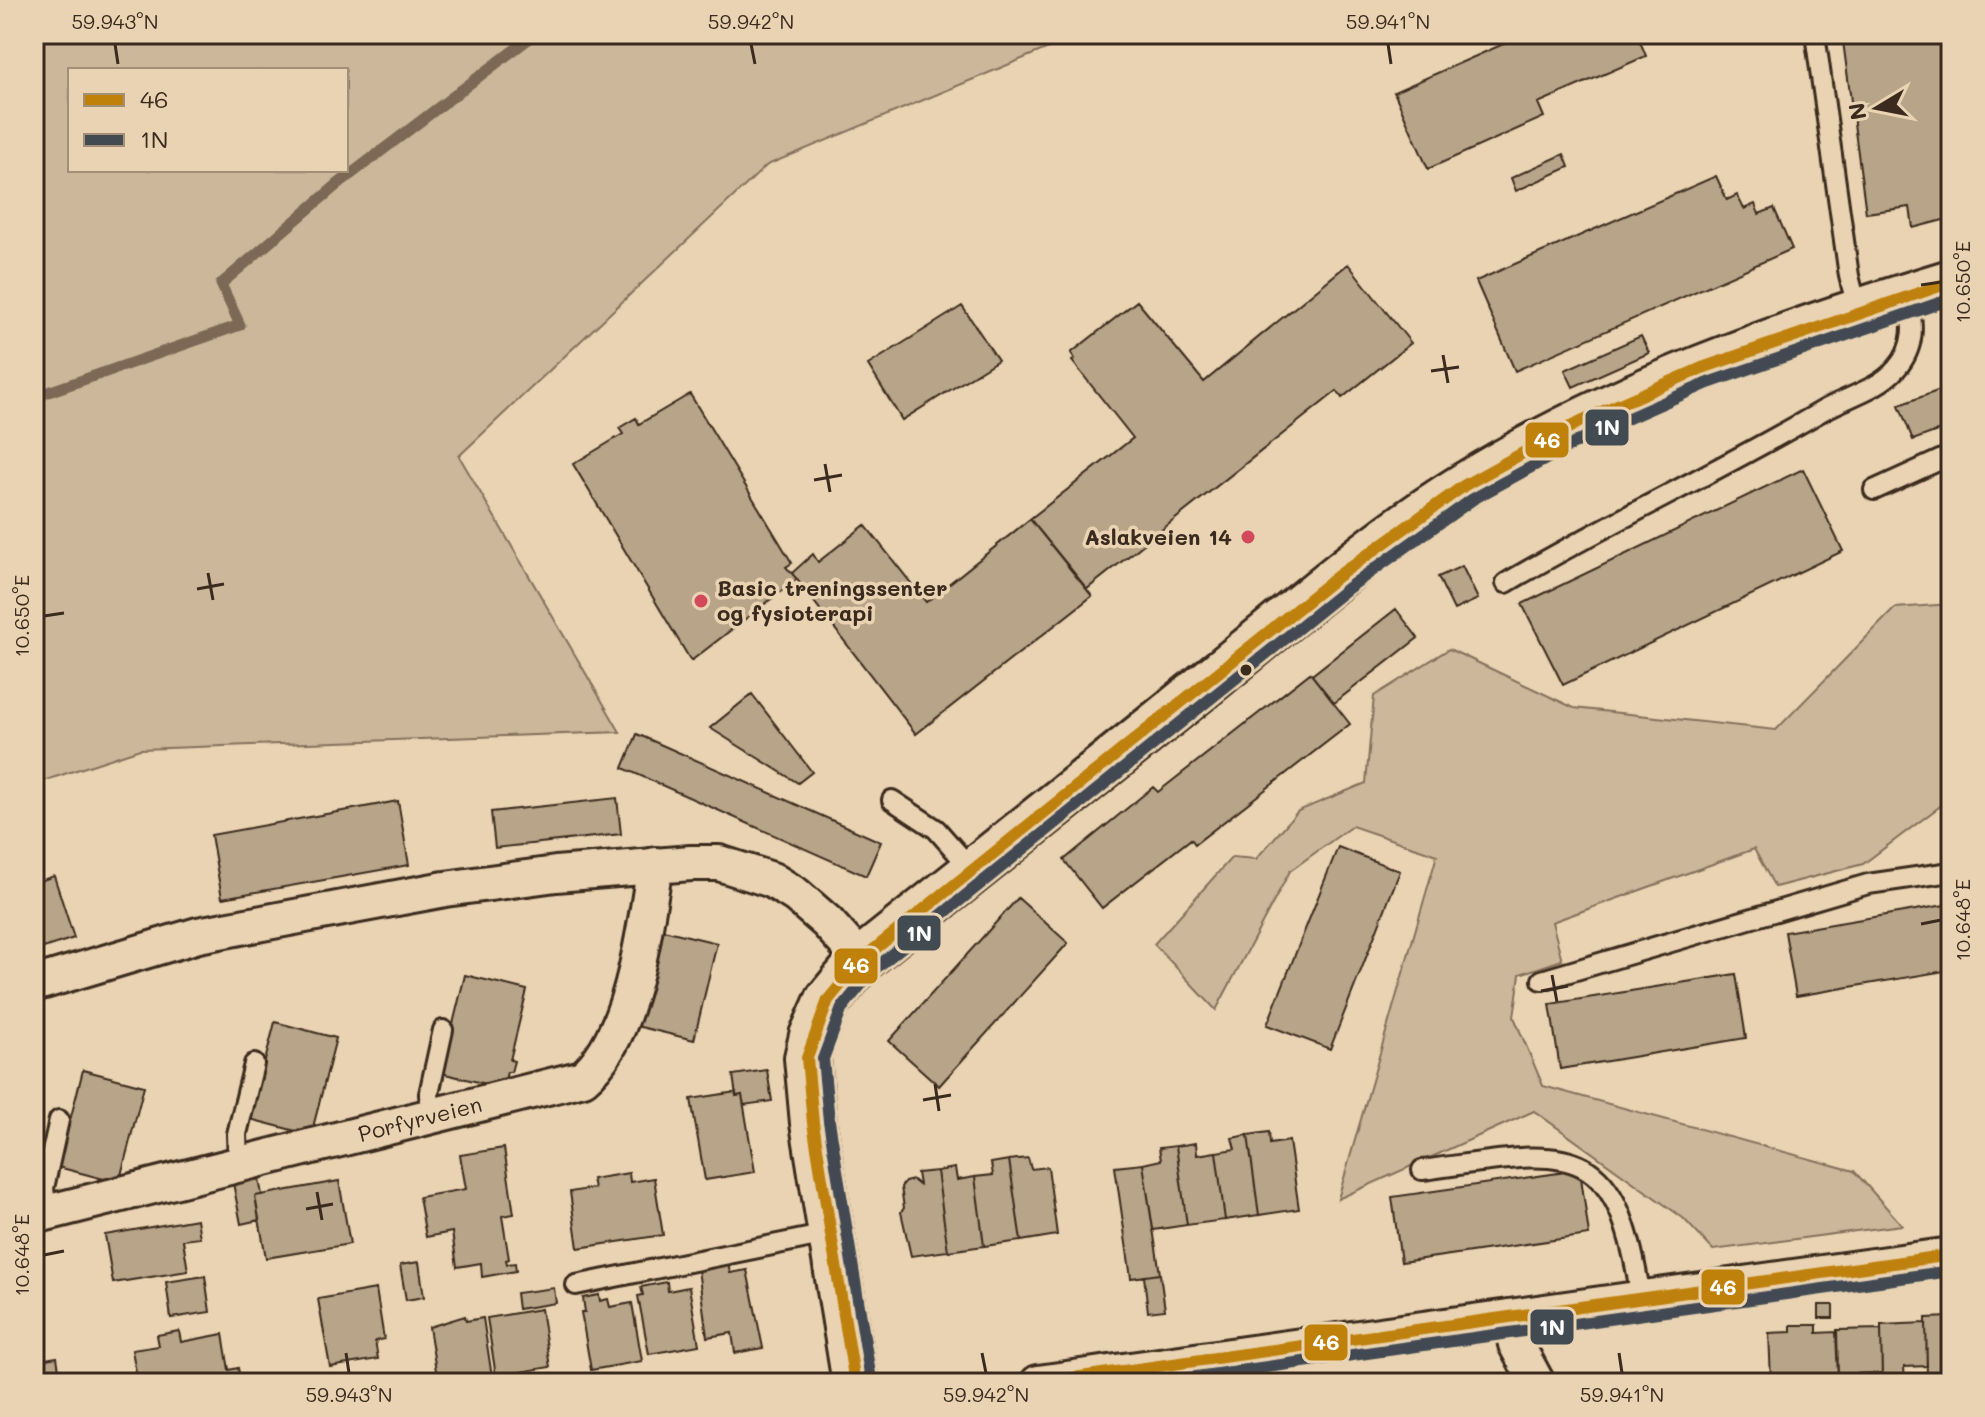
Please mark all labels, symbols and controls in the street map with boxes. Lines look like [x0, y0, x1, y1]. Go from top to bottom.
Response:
text: 59.943°N [71, 8, 159, 34]
text: 59.942°N [708, 8, 794, 34]
text: 59.941°N [1346, 8, 1430, 34]
legend [68, 68, 348, 172]
north arrow [1837, 68, 1917, 148]
text: 46 [140, 83, 169, 114]
text: N [1841, 101, 1873, 122]
text: 1N [140, 123, 168, 154]
text: 10.650°E [1949, 241, 1975, 323]
line badge: 1N [1584, 408, 1630, 447]
text: 1N [1594, 412, 1620, 441]
line badge: 46 [1524, 421, 1570, 459]
text: 46 [1533, 425, 1561, 454]
place label: Aslakveien 14 [1084, 522, 1232, 551]
marker: Aslakveien 14 [1239, 528, 1257, 546]
place label: Basic treningssenter og fysioterapi [717, 573, 947, 627]
text: 10.650°E [8, 575, 34, 657]
marker: Basic treningssenter og fysioterapi [692, 592, 710, 610]
unlabelled marker [1238, 662, 1254, 678]
text: 10.648°E [1949, 879, 1975, 961]
line badge: 1N [896, 914, 942, 952]
text: 1N [906, 918, 932, 947]
line badge: 46 [833, 947, 879, 985]
text: 46 [842, 950, 870, 979]
street label: Porfyrveien [355, 1089, 485, 1148]
text: 10.648°E [8, 1214, 34, 1296]
line badge: 46 [1700, 1268, 1746, 1306]
text: 46 [1709, 1272, 1737, 1301]
line badge: 1N [1529, 1308, 1575, 1346]
text: 1N [1539, 1312, 1565, 1341]
line badge: 46 [1303, 1323, 1349, 1362]
text: 46 [1312, 1327, 1340, 1356]
text: 59.943°N [305, 1381, 393, 1407]
text: 59.942°N [943, 1381, 1029, 1407]
text: 59.941°N [1580, 1381, 1664, 1407]

